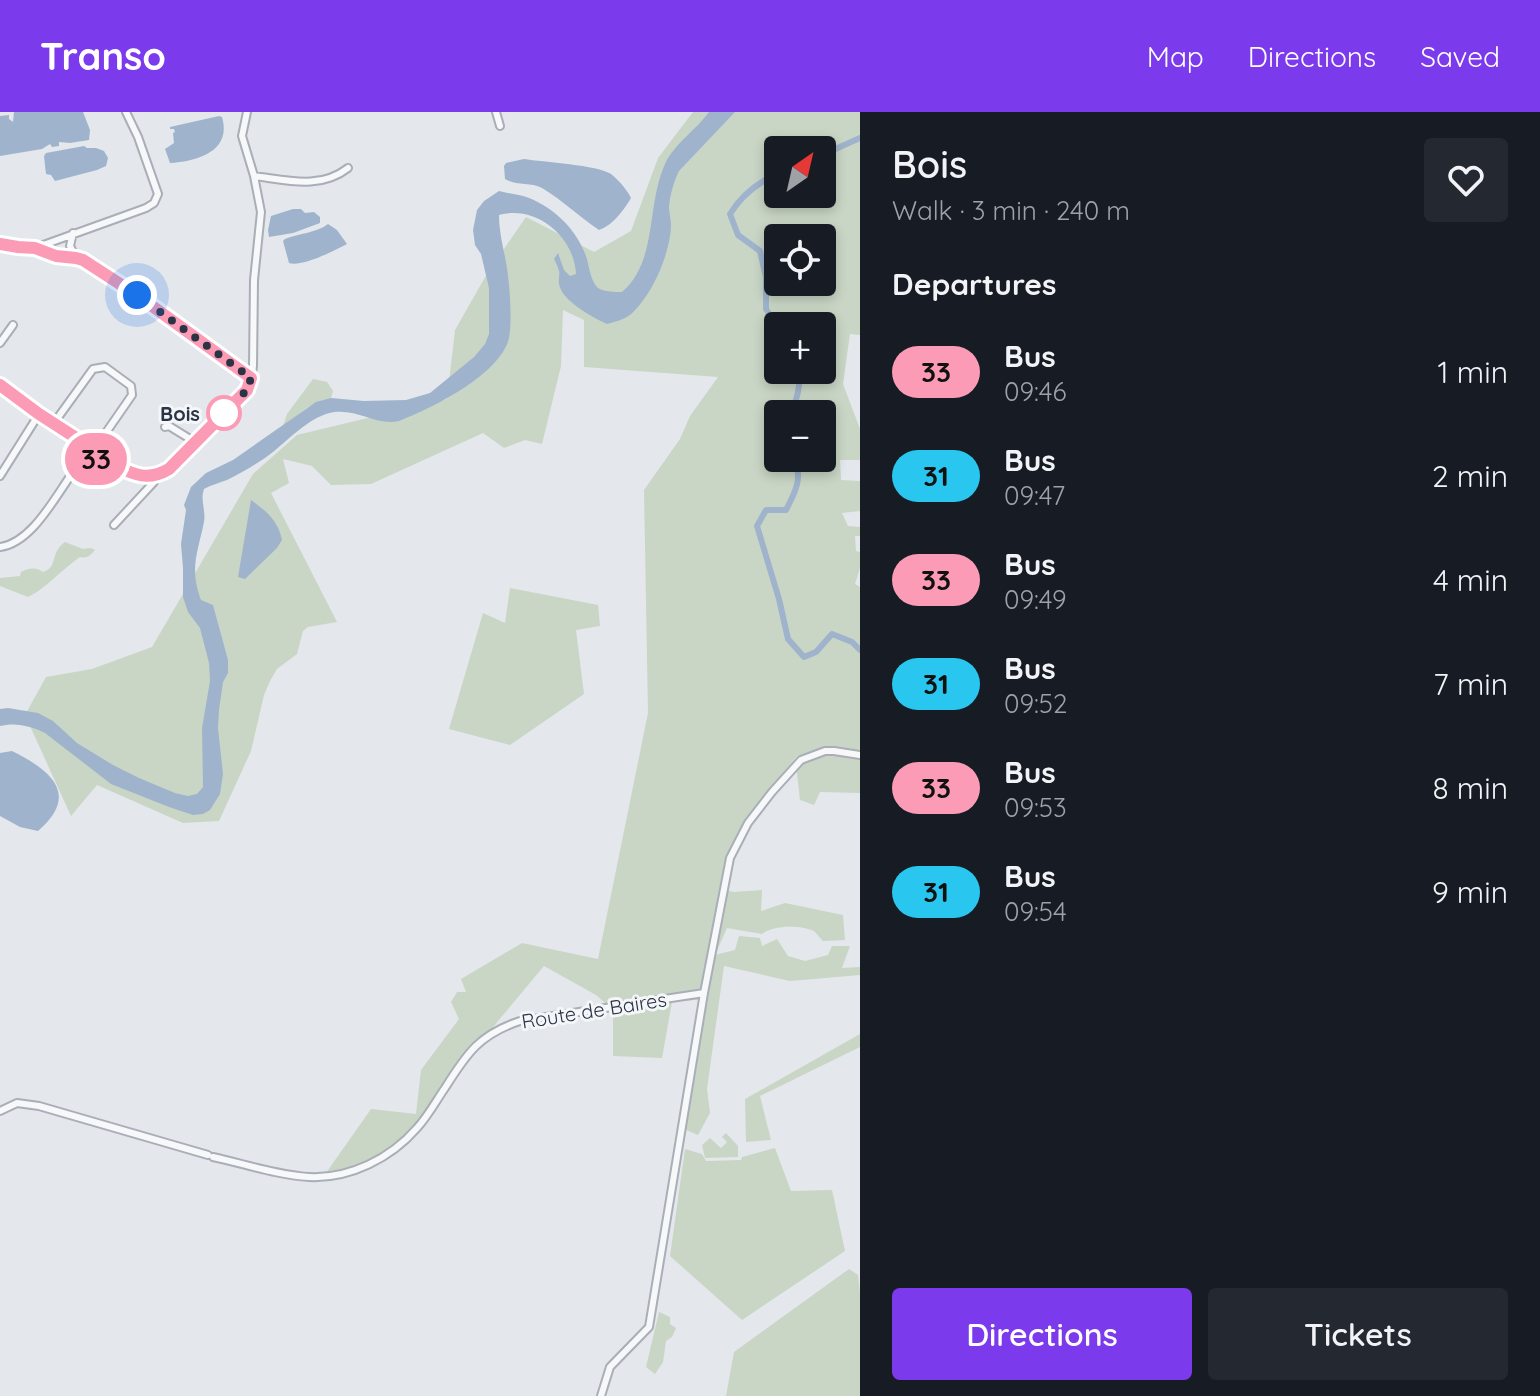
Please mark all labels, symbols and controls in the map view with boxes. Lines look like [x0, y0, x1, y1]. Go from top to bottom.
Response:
text: Transo [40, 32, 166, 80]
text: Map [1147, 39, 1204, 74]
text: Directions [1248, 39, 1376, 74]
text: Saved [1420, 39, 1500, 74]
north arrow [764, 136, 836, 208]
map controls [764, 136, 836, 472]
button: heart [1424, 138, 1508, 222]
text: Bois [892, 140, 967, 188]
text: Walk · 3 min · 240 m [892, 194, 1130, 227]
button: locate [764, 224, 836, 296]
text: Departures [892, 265, 1057, 303]
your location [117, 275, 157, 315]
button: + [764, 312, 836, 384]
text: Bus [1004, 337, 1056, 375]
text: 1 min [1438, 353, 1508, 391]
text: 33 [921, 354, 951, 389]
text: 09:46 [1004, 375, 1067, 408]
marker: Bois [207, 396, 241, 430]
button: − [764, 400, 836, 472]
place label: Bois [160, 401, 200, 426]
line badge: 33 [60, 433, 132, 485]
text: 33 [81, 441, 111, 476]
text: Bus [1004, 441, 1056, 479]
text: 2 min [1432, 457, 1508, 495]
text: 31 [923, 458, 949, 493]
text: 09:47 [1004, 479, 1065, 512]
text: Bus [1004, 545, 1056, 583]
text: 4 min [1433, 561, 1508, 599]
text: 33 [921, 562, 951, 597]
text: 09:49 [1004, 583, 1067, 616]
text: Bus [1004, 649, 1056, 687]
text: 7 min [1433, 665, 1508, 703]
text: 31 [923, 666, 949, 701]
text: 09:52 [1004, 687, 1067, 720]
text: Bus [1004, 753, 1056, 791]
text: 8 min [1432, 769, 1508, 807]
text: 33 [921, 770, 951, 805]
text: 09:53 [1004, 791, 1067, 824]
text: Bus [1004, 857, 1056, 895]
text: 9 min [1432, 873, 1508, 911]
text: 31 [923, 874, 949, 909]
text: 09:54 [1004, 895, 1067, 928]
street label: Route de Baires [520, 986, 668, 1034]
button: Directions [892, 1288, 1192, 1380]
button: Tickets [1208, 1288, 1508, 1380]

